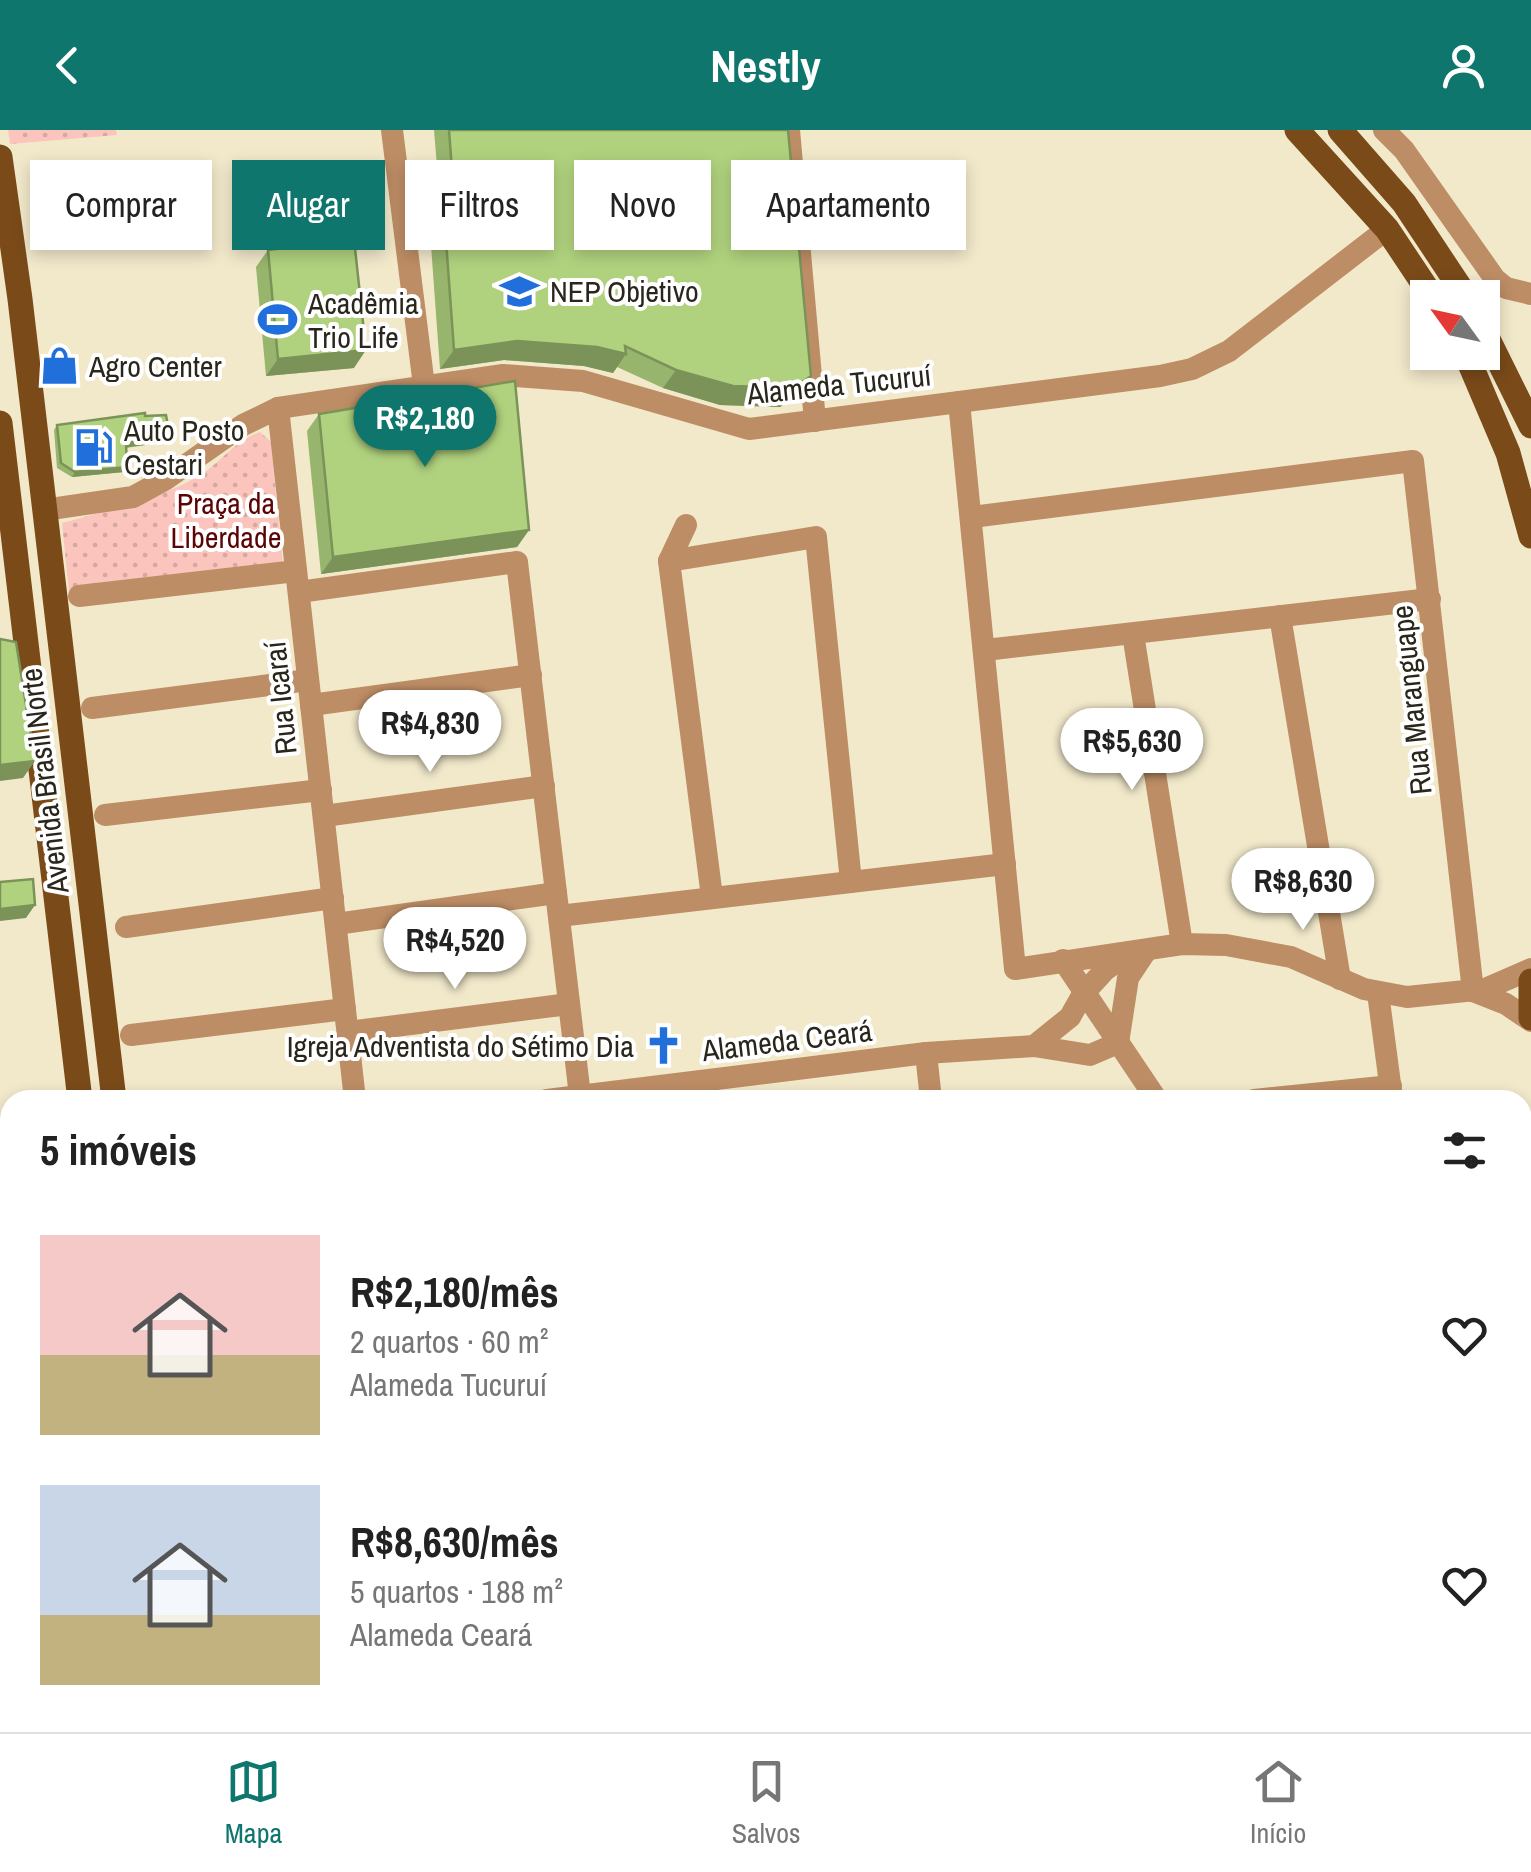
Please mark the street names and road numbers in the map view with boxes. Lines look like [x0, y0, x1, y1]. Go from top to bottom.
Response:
street label: Alameda Tucuruí [744, 354, 933, 414]
street label: Rua Maranguape [1381, 603, 1441, 797]
street label: Rua Icaraí [254, 639, 306, 757]
street label: Avenida Brasil Norte [10, 666, 78, 897]
street label: Alameda Ceará [699, 1010, 875, 1070]

